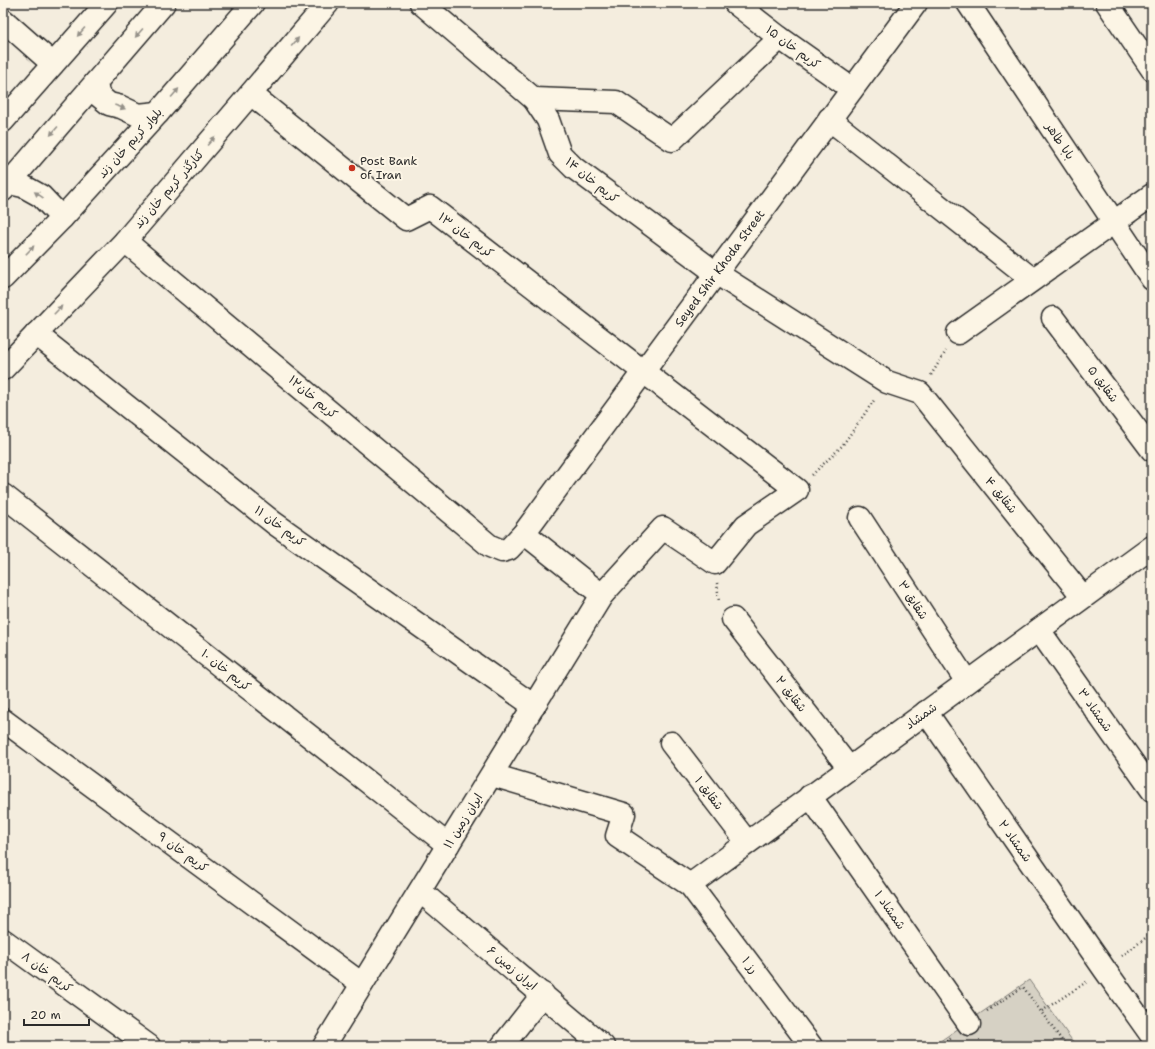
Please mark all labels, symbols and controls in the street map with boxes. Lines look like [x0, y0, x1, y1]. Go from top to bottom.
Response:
street label: کریم خان ۱۵ [762, 22, 823, 73]
one-way arrow [134, 27, 143, 38]
one-way arrow [77, 28, 86, 37]
one-way arrow [291, 37, 300, 47]
one-way arrow [170, 88, 180, 98]
street label: بلوار کریم خان زند [94, 104, 167, 182]
one-way arrow [115, 105, 127, 111]
street label: بابا طاهر [1041, 119, 1078, 163]
one-way arrow [49, 126, 58, 136]
one-way arrow [206, 135, 215, 146]
street label: کنارگذر کریم خان زند [130, 146, 209, 233]
place label: Post Bank of Iran [360, 153, 418, 183]
street label: کریم خان ۱۴ [561, 154, 622, 207]
marker: Post Bank of Iran [347, 163, 357, 173]
one-way arrow [34, 191, 44, 199]
street label: Seyed Shir Khoda Street [671, 207, 768, 330]
street label: کریم خان ۱۳ [435, 209, 497, 262]
one-way arrow [25, 245, 35, 255]
one-way arrow [54, 305, 63, 315]
street label: شقایق ۵ [1084, 362, 1122, 406]
street label: کریم خان۱۲ [285, 372, 341, 423]
street label: شقایق ۴ [981, 473, 1021, 517]
street label: کریم خان ۱۱ [251, 502, 309, 551]
street label: شقایق ۳ [894, 577, 932, 623]
street label: کریم خان ۱۰ [197, 645, 254, 695]
street label: شقایق ۲ [772, 673, 810, 715]
street label: شمشاد ۳ [1074, 685, 1116, 735]
street label: شمشاد [902, 699, 940, 733]
street label: شقایق ۱ [691, 773, 727, 813]
street label: ایران زمین ۱۱ [440, 790, 486, 852]
street label: شمشاد ۲ [995, 817, 1035, 865]
street label: کریم خان ۹ [154, 828, 211, 876]
street label: شمشاد ۱ [871, 887, 909, 933]
street label: ایران زمین ۶ [484, 942, 540, 994]
street label: کریم خان ۸ [18, 948, 76, 997]
street label: رز ۱ [738, 953, 762, 977]
scale bar [24, 1001, 89, 1027]
text: 20 m [30, 1007, 61, 1023]

